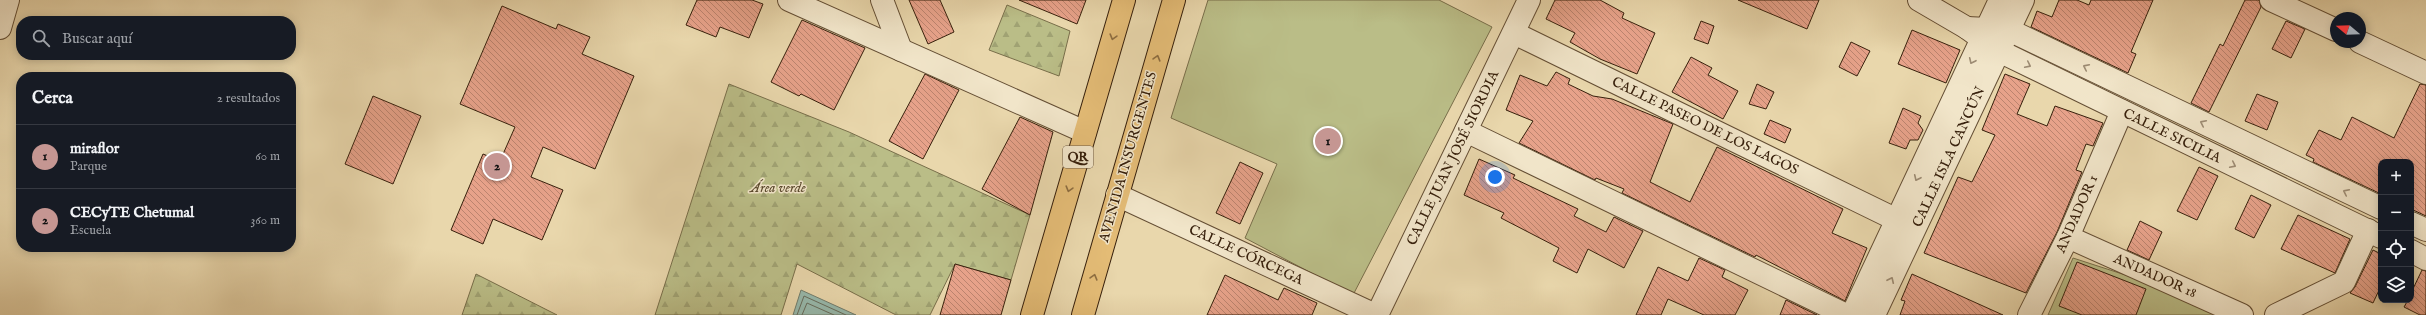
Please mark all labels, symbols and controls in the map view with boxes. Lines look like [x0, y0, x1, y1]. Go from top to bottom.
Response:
north arrow [2330, 12, 2366, 48]
search box [16, 16, 296, 60]
icon: search [30, 27, 52, 49]
text: Buscar aquí [62, 29, 132, 48]
one-way arrow [1109, 34, 1118, 41]
one-way arrow [1152, 55, 1161, 62]
one-way arrow [1969, 56, 1977, 64]
one-way arrow [2024, 60, 2031, 68]
one-way arrow [2083, 64, 2090, 72]
street label: CALLE JUAN JOSÉ SIORDIA [1402, 67, 1503, 248]
street label: AVENIDA INSURGENTES [1095, 70, 1161, 245]
street label: CALLE PASEO DE LOS LAGOS [1609, 73, 1801, 179]
street label: CALLE ISLA CANCÚN [1908, 83, 1990, 230]
text: Cerca [32, 88, 73, 109]
text: 2 resultados [217, 90, 280, 107]
street label: CALLE SICILIA [2120, 105, 2224, 168]
one-way arrow [2200, 120, 2208, 128]
pin: 1 [1315, 126, 1341, 156]
text: miraflor [70, 139, 119, 158]
road number: QR [1063, 146, 1093, 168]
text: 1 [43, 148, 47, 165]
text: 60 m [255, 148, 280, 165]
pin: 2 [484, 151, 510, 181]
text: Parque [70, 158, 107, 175]
map controls [2378, 159, 2414, 303]
button: + [2378, 159, 2414, 195]
one-way arrow [2229, 160, 2236, 168]
your location [1485, 167, 1505, 187]
street label: ANDADOR 1 [2051, 172, 2102, 257]
one-way arrow [1914, 174, 1922, 182]
park label: Área verde [748, 179, 806, 197]
one-way arrow [1065, 185, 1074, 192]
one-way arrow [2342, 189, 2350, 197]
button: − [2378, 195, 2414, 231]
text: CECyTE Chetumal [70, 203, 194, 222]
text: 2 [42, 212, 48, 229]
text: 360 m [250, 212, 280, 229]
street label: CALLE CÓRCEGA [1186, 220, 1307, 290]
text: Escuela [70, 222, 111, 239]
button: locate [2378, 231, 2414, 267]
street label: ANDADOR 18 [2110, 249, 2199, 302]
button: layers [2378, 267, 2414, 303]
one-way arrow [1089, 274, 1098, 281]
one-way arrow [1886, 276, 1894, 284]

